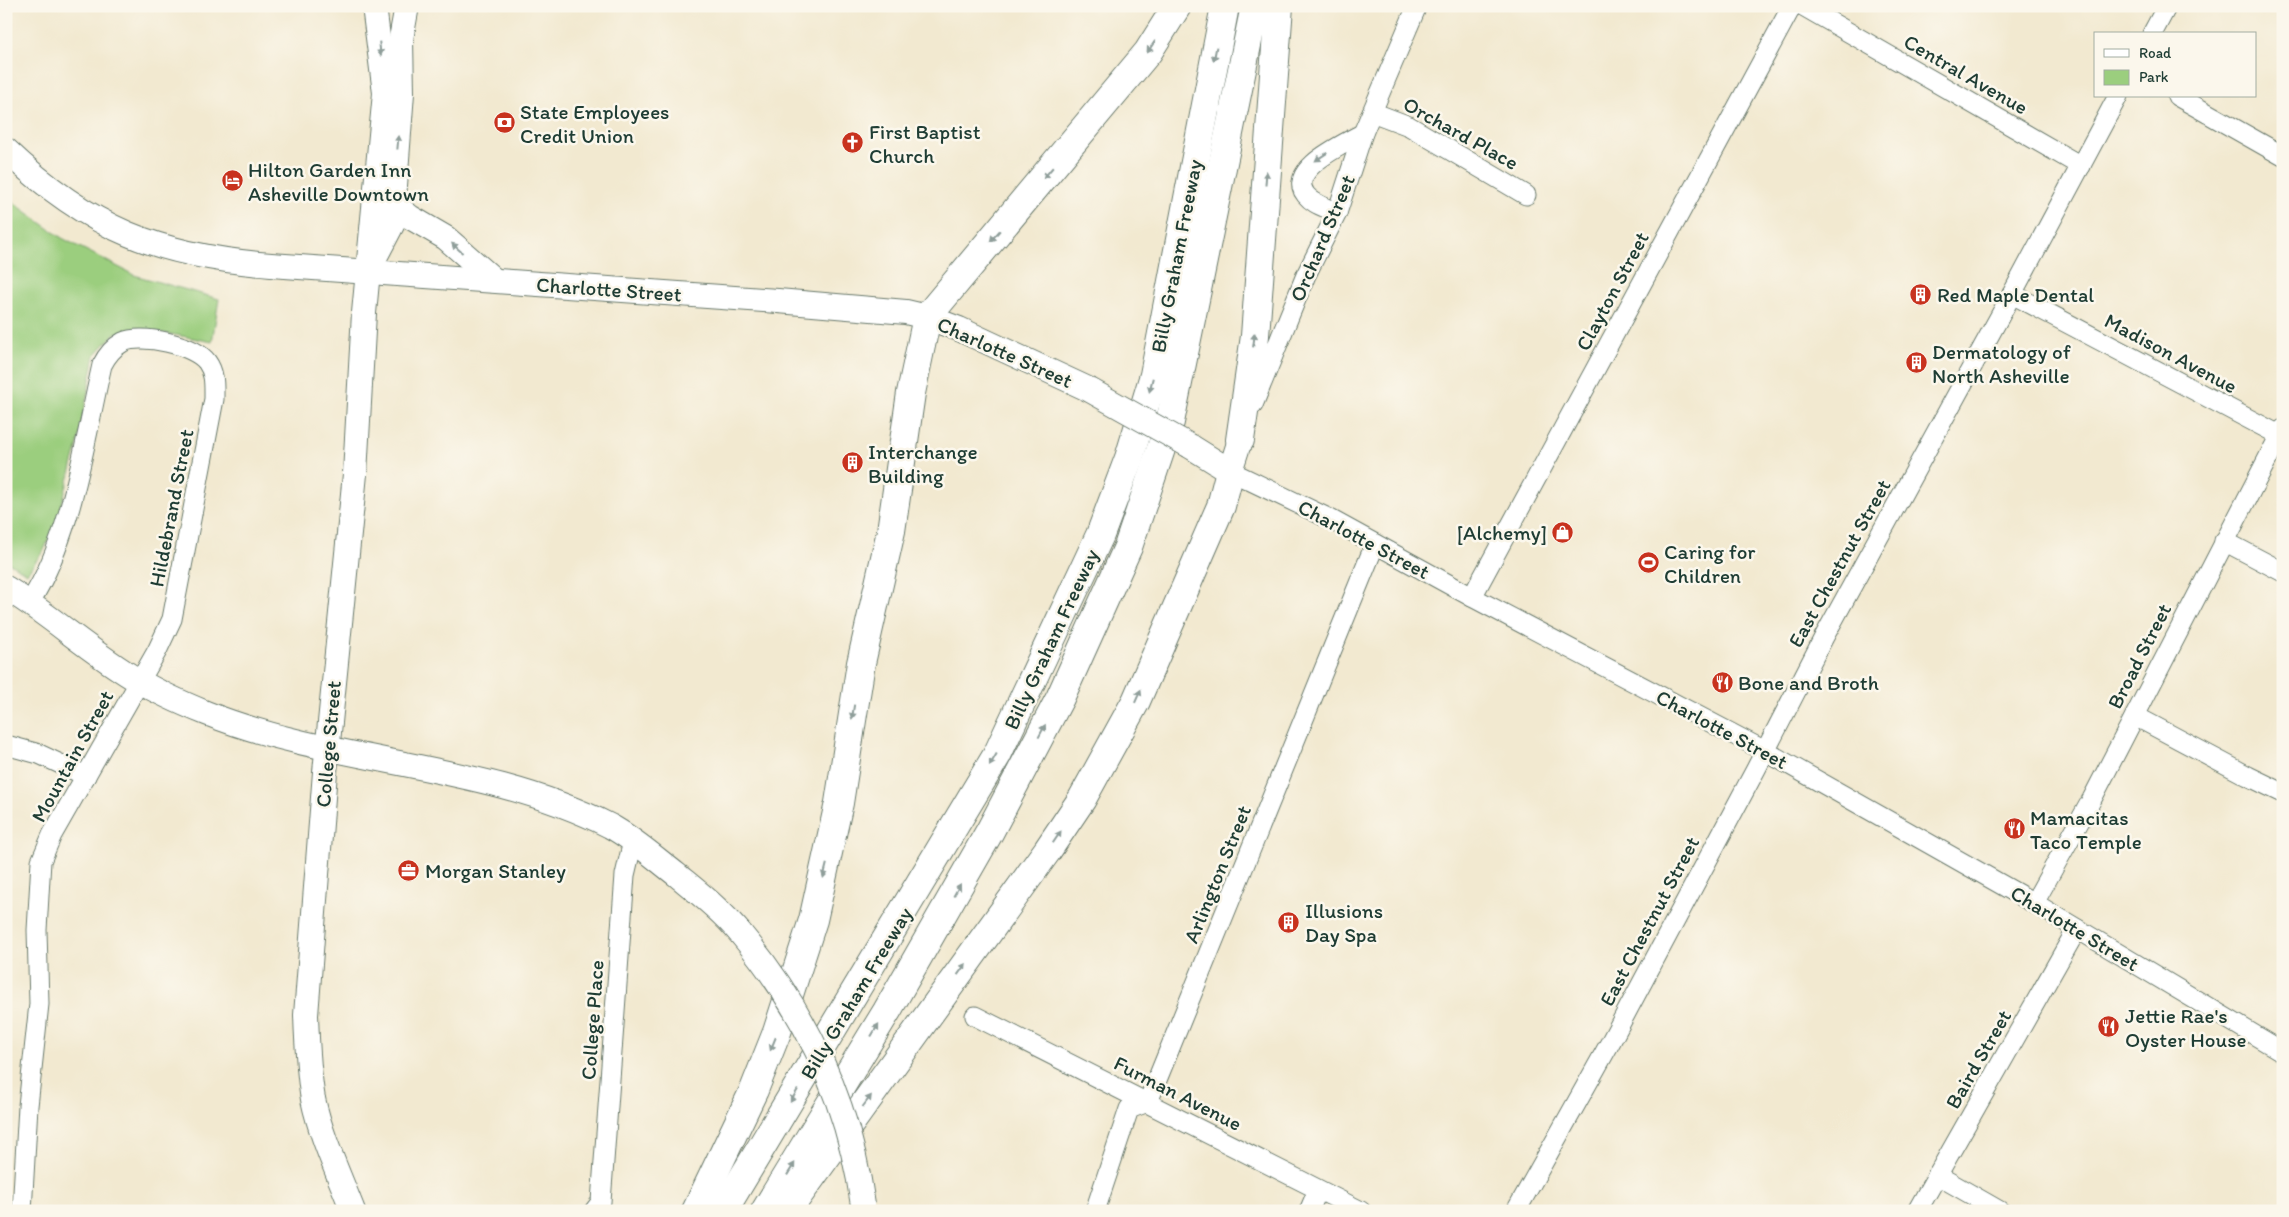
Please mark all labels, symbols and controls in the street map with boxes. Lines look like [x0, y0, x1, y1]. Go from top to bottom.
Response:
street label: Central Avenue [1899, 28, 2033, 120]
legend [2094, 32, 2256, 98]
one-way arrow [1146, 41, 1156, 54]
one-way arrow [376, 42, 384, 58]
text: Road [2139, 44, 2172, 62]
one-way arrow [1211, 46, 1219, 62]
text: Park [2139, 68, 2169, 86]
street label: Orchard Place [1399, 91, 1523, 175]
place label: State Employees Credit Union [520, 99, 669, 148]
bank icon: State Employees Credit Union [492, 111, 516, 135]
place label: First Baptist Church [869, 119, 981, 168]
church icon: First Baptist Church [841, 131, 865, 155]
one-way arrow [394, 133, 402, 149]
one-way arrow [1315, 153, 1328, 162]
place label: Hilton Garden Inn Asheville Downtown [248, 157, 429, 206]
street label: Billy Graham Freeway [1145, 157, 1207, 355]
one-way arrow [1043, 167, 1054, 180]
hotel icon: Hilton Garden Inn Asheville Downtown [220, 169, 244, 193]
one-way arrow [1263, 170, 1271, 186]
street label: Orchard Street [1284, 171, 1360, 305]
street label: Clayton Street [1570, 227, 1654, 355]
one-way arrow [989, 229, 1000, 242]
one-way arrow [451, 242, 464, 253]
street label: Charlotte Street [536, 271, 683, 307]
building icon: Red Maple Dental [1909, 282, 1933, 306]
place label: Red Maple Dental [1937, 282, 2094, 307]
street label: Madison Avenue [2100, 308, 2242, 398]
street label: Charlotte Street [933, 311, 1077, 393]
one-way arrow [1250, 332, 1258, 348]
place label: Dermatology of North Asheville [1932, 339, 2071, 388]
building icon: Dermatology of North Asheville [1904, 351, 1928, 375]
one-way arrow [1147, 378, 1155, 393]
street label: Hildebrand Street [143, 427, 199, 589]
place label: Interchange Building [868, 439, 978, 488]
building icon: Interchange Building [840, 451, 864, 475]
street label: East Chestnut Street [1782, 474, 1896, 651]
street label: Charlotte Street [1294, 494, 1434, 584]
place label: [Alchemy] [1457, 520, 1547, 545]
shop icon: [Alchemy] [1551, 520, 1575, 544]
place label: Caring for Children [1664, 539, 1755, 588]
street label: Billy Graham Freeway [998, 545, 1104, 733]
sports icon: Caring for Children [1636, 551, 1660, 575]
street label: Broad Street [2102, 599, 2176, 713]
restaurant icon: Bone and Broth [1710, 670, 1734, 694]
place label: Bone and Broth [1738, 670, 1879, 695]
street label: College Street [310, 679, 346, 808]
street label: Charlotte Street [1652, 684, 1792, 774]
street label: Mountain Street [25, 686, 119, 826]
one-way arrow [1134, 689, 1142, 703]
one-way arrow [849, 704, 857, 720]
one-way arrow [1038, 724, 1046, 739]
one-way arrow [989, 754, 998, 767]
street label: Arlington Street [1178, 801, 1256, 947]
place label: Mamacitas Taco Temple [2030, 805, 2142, 854]
restaurant icon: Mamacitas Taco Temple [2002, 817, 2026, 841]
one-way arrow [1052, 830, 1061, 843]
street label: East Chestnut Street [1594, 832, 1704, 1010]
office icon: Morgan Stanley [397, 858, 421, 882]
place label: Morgan Stanley [425, 858, 566, 883]
one-way arrow [821, 864, 829, 879]
street label: Charlotte Street [2006, 880, 2144, 976]
one-way arrow [953, 883, 961, 897]
place label: Illusions Day Spa [1305, 898, 1383, 947]
street label: Billy Graham Freeway [795, 902, 917, 1084]
building icon: Illusions Day Spa [1277, 910, 1301, 934]
street label: College Place [575, 959, 609, 1081]
one-way arrow [957, 962, 967, 976]
place label: Jettie Rae's Oyster House [2125, 1003, 2247, 1052]
street label: Baird Street [1940, 1005, 2016, 1113]
restaurant icon: Jettie Rae's Oyster House [2097, 1015, 2121, 1039]
one-way arrow [870, 1024, 880, 1037]
one-way arrow [768, 1037, 776, 1051]
street label: Furman Avenue [1110, 1050, 1246, 1136]
one-way arrow [790, 1089, 799, 1102]
one-way arrow [862, 1094, 872, 1108]
one-way arrow [786, 1163, 795, 1176]

